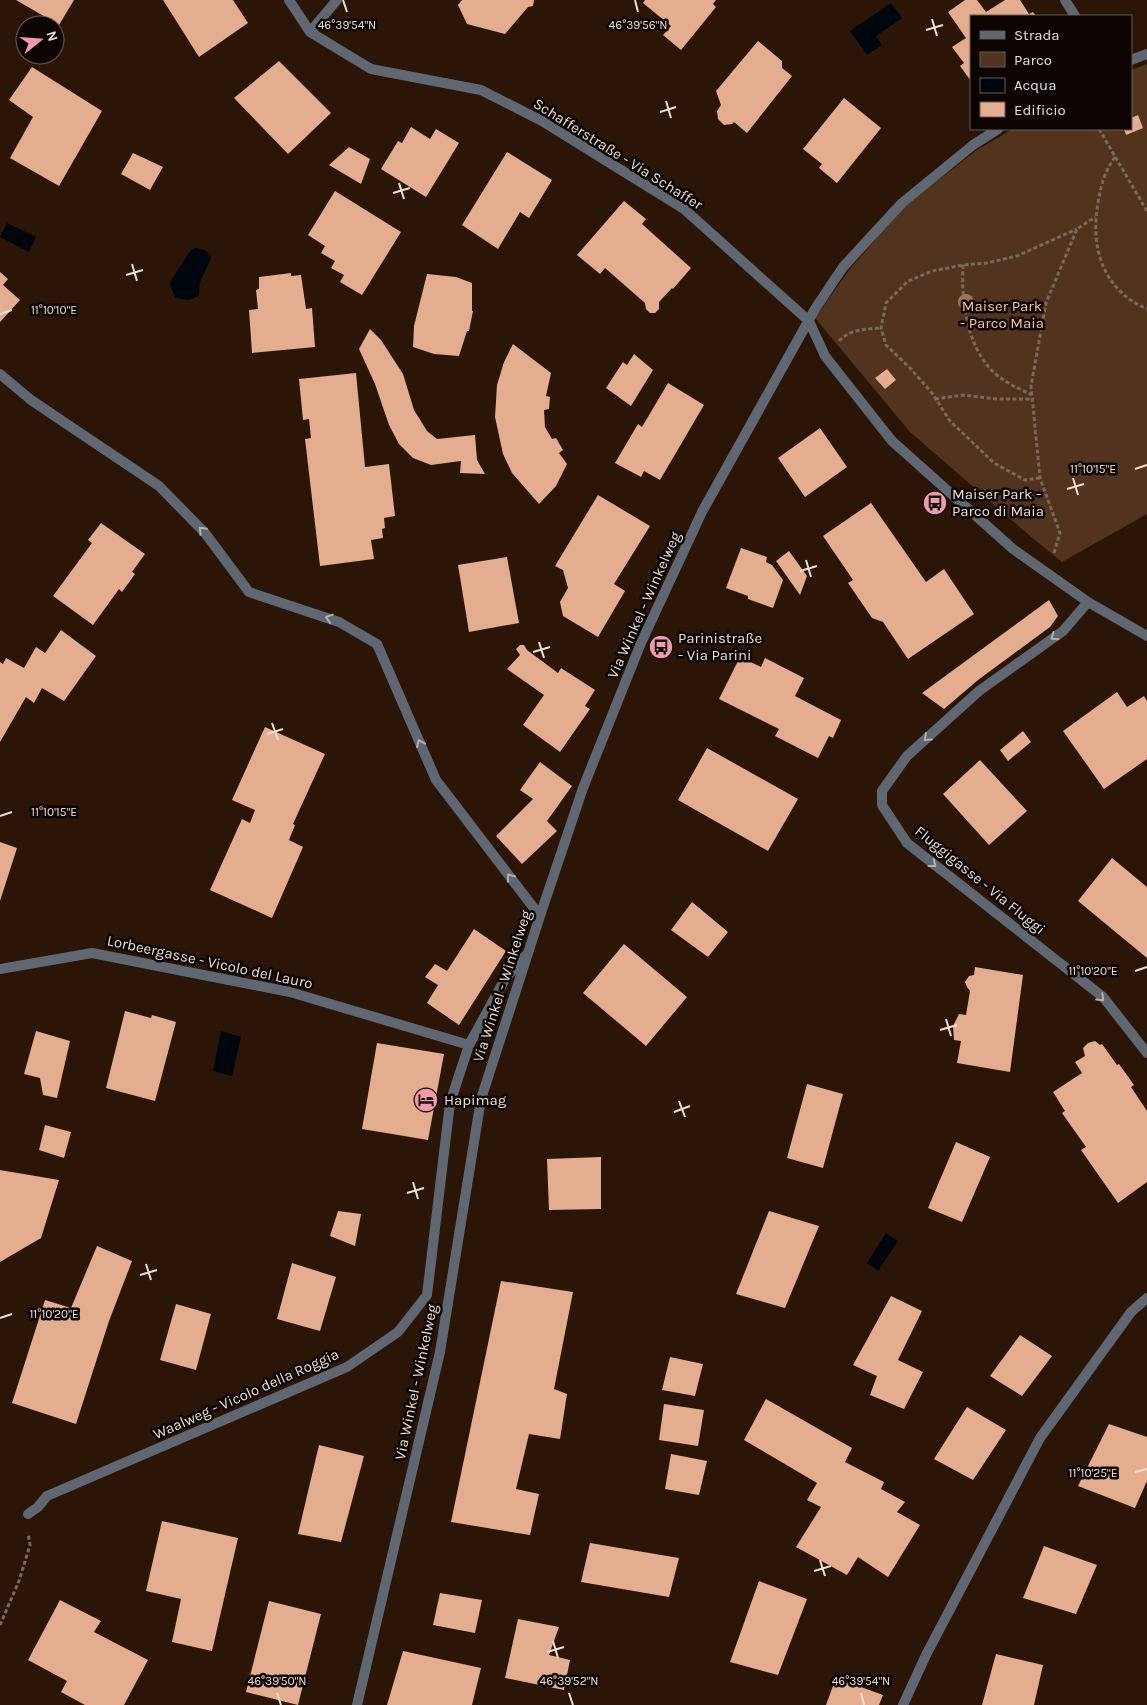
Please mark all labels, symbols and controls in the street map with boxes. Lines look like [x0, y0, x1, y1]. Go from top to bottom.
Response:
north arrow [15, 15, 65, 65]
legend [970, 15, 1132, 130]
text: 46°39'54"N [318, 18, 376, 32]
text: 46°39'56"N [609, 18, 667, 32]
text: Strada [1014, 26, 1060, 44]
text: N [42, 29, 62, 44]
text: Parco [1014, 51, 1052, 69]
text: Acqua [1014, 76, 1056, 94]
street label: Schafferstraße - Via Schaffer [530, 94, 706, 214]
text: Edificio [1014, 101, 1066, 119]
park label: Maiser Park - Parco Maia [960, 297, 1044, 332]
text: 11°10'10"E [31, 303, 77, 317]
text: 11°10'15"E [1070, 462, 1116, 476]
place label: Maiser Park - Parco di Maia [952, 485, 1044, 520]
bus stop icon: Maiser Park - Parco di Maia [922, 490, 948, 516]
one-way arrow [199, 526, 208, 535]
street label: Via Winkel - Winkelweg [604, 528, 685, 681]
one-way arrow [326, 614, 334, 624]
place label: Parinistraße - Via Parini [678, 629, 762, 664]
one-way arrow [1050, 631, 1060, 640]
bus stop icon: Parinistraße - Via Parini [648, 634, 674, 660]
one-way arrow [923, 732, 932, 741]
one-way arrow [416, 739, 427, 748]
text: 11°10'15"E [31, 805, 77, 819]
street label: Fluggigasse - Via Fluggi [911, 822, 1049, 938]
one-way arrow [927, 858, 936, 866]
one-way arrow [507, 873, 516, 883]
street label: Via Winkel - Winkelweg [469, 907, 535, 1064]
street label: Lorbeergasse - Vicolo del Lauro [106, 931, 314, 993]
text: 11°10'20"E [1068, 964, 1118, 978]
one-way arrow [1096, 992, 1105, 1001]
hotel icon: Hapimag [413, 1087, 439, 1113]
place label: Hapimag [444, 1091, 507, 1109]
street label: Via Winkel - Winkelweg [391, 1302, 441, 1461]
text: 11°10'20"E [29, 1307, 79, 1321]
street label: Waalweg - Vicolo della Roggia [150, 1345, 342, 1443]
text: 11°10'25"E [1069, 1466, 1117, 1480]
text: 46°39'50"N [247, 1674, 307, 1688]
text: 46°39'52"N [540, 1674, 598, 1688]
text: 46°39'54"N [832, 1674, 890, 1688]

